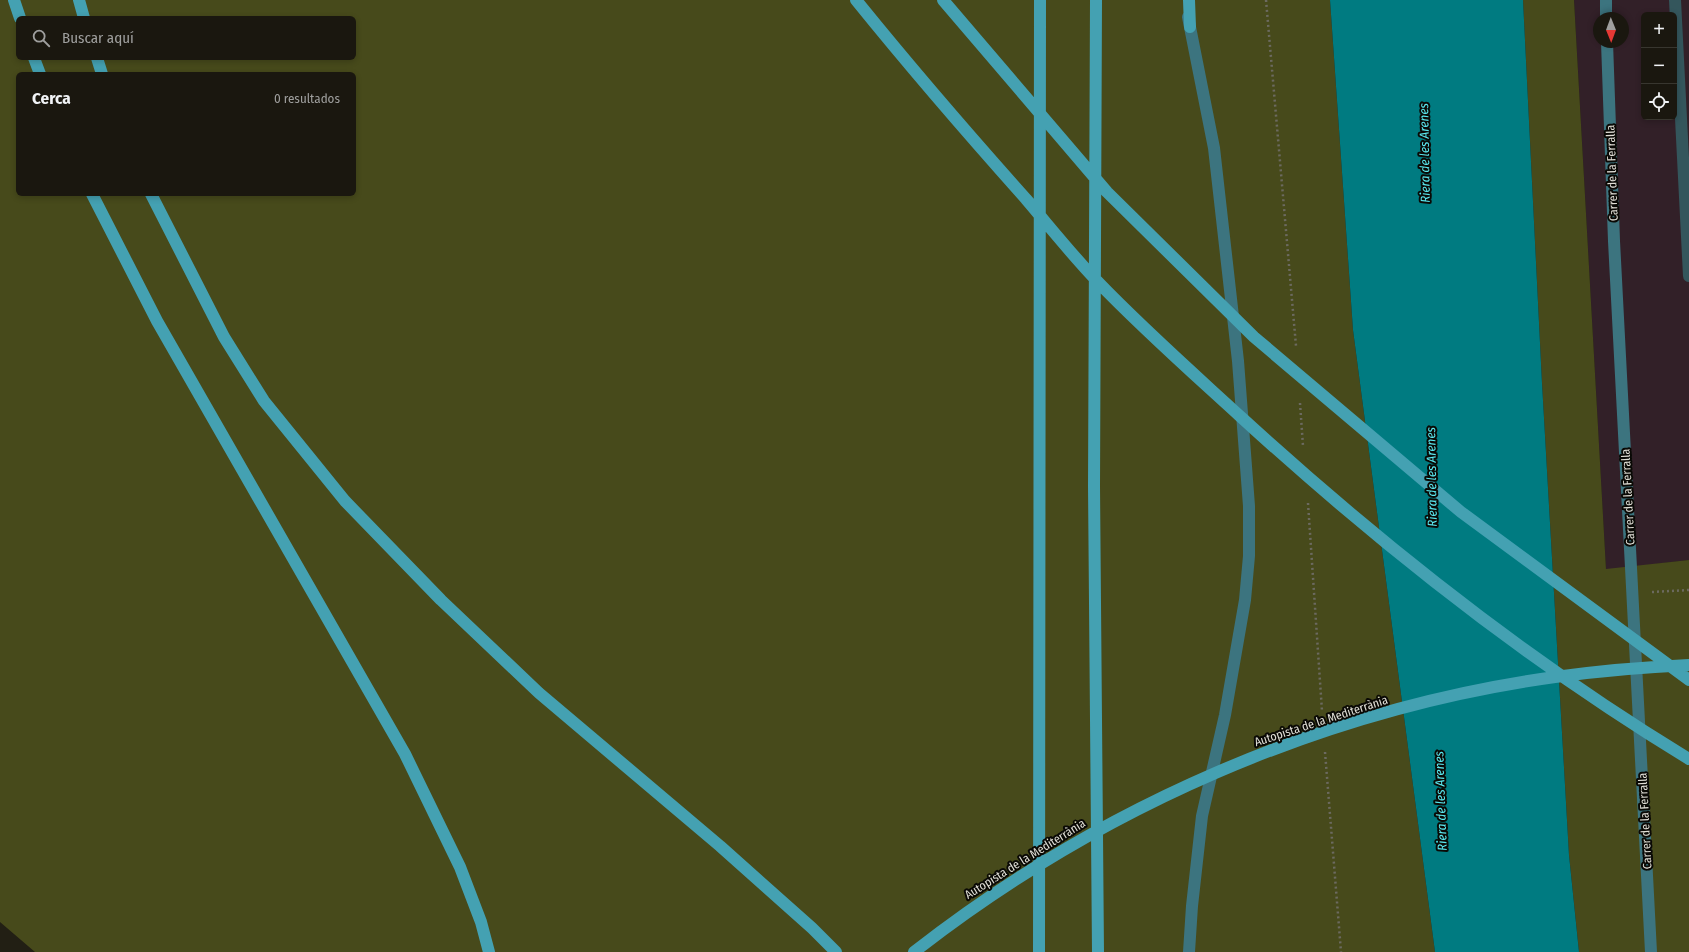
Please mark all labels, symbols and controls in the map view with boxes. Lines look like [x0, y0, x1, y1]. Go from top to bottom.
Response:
north arrow [1593, 12, 1629, 48]
map controls [1641, 12, 1677, 120]
button: + [1641, 12, 1677, 48]
search box [16, 16, 356, 60]
icon: search [30, 27, 52, 49]
text: Buscar aquí [62, 29, 134, 47]
button: − [1641, 48, 1677, 84]
button: locate [1641, 84, 1677, 120]
text: Cerca [32, 88, 71, 109]
text: 0 resultados [274, 91, 340, 106]
water label: Riera de les Arenes [1416, 102, 1433, 203]
street label: Carrer de la Ferralla [1603, 124, 1621, 221]
water label: Riera de les Arenes [1423, 426, 1440, 527]
street label: Carrer de la Ferralla [1618, 448, 1638, 546]
street label: Autopista de la Mediterrània [1253, 693, 1390, 749]
water label: Riera de les Arenes [1431, 750, 1450, 851]
street label: Carrer de la Ferralla [1635, 772, 1655, 870]
street label: Autopista de la Mediterrània [962, 816, 1088, 902]

